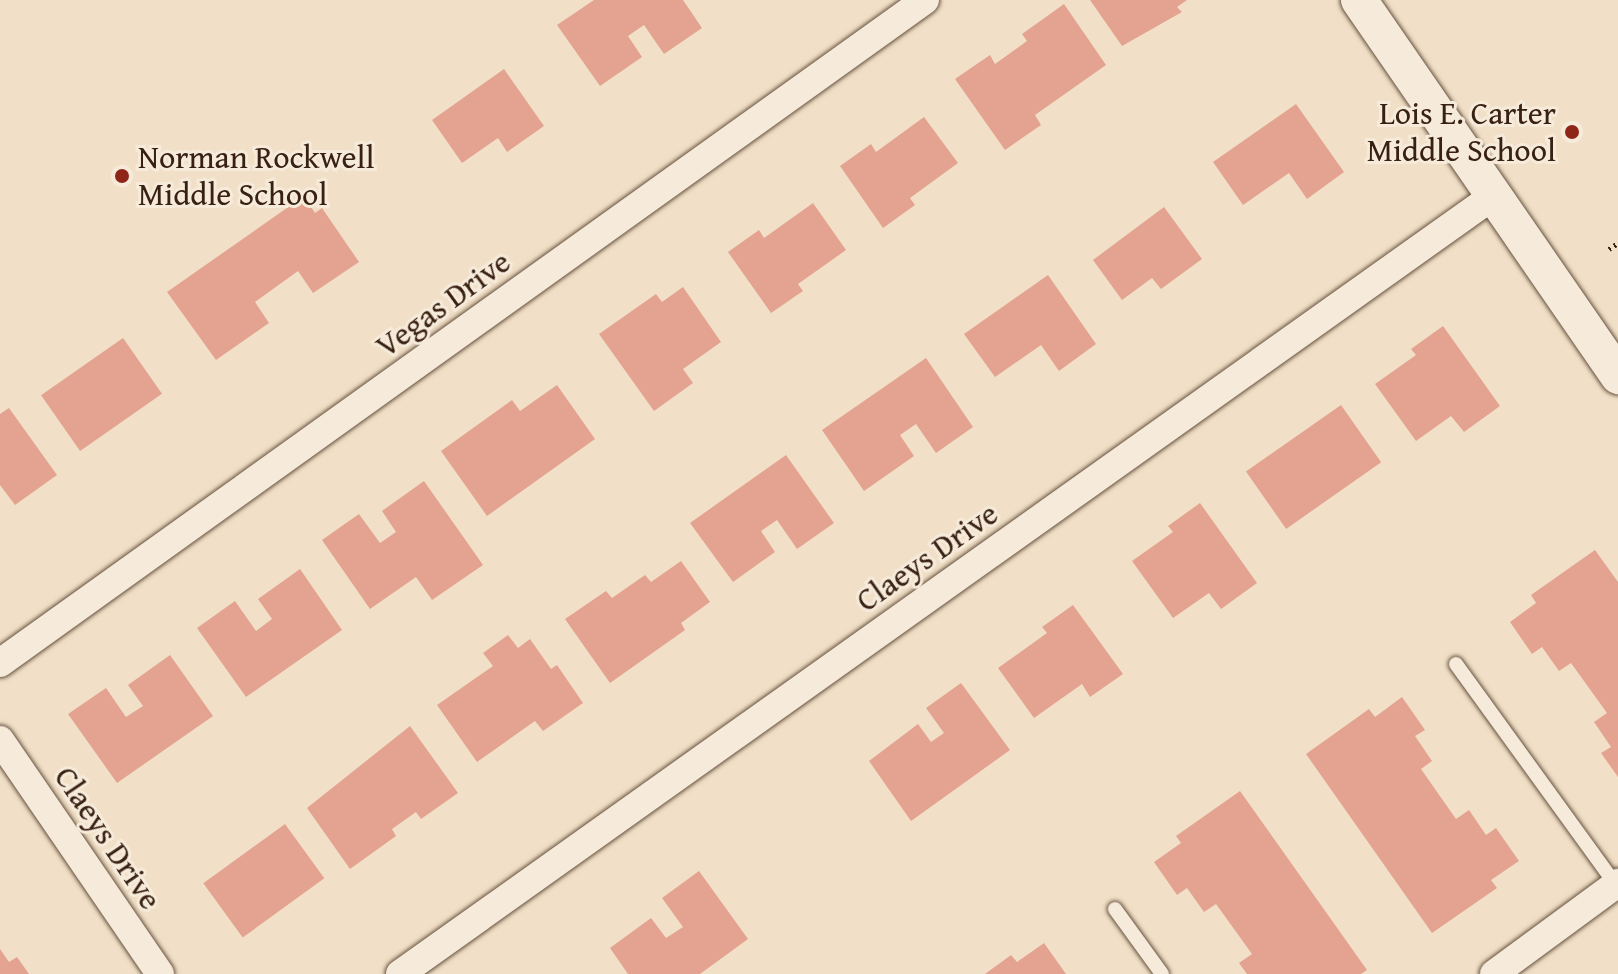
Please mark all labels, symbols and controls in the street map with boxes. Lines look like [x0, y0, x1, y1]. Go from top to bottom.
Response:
place label: Lois E. Carter Middle School [1367, 95, 1556, 170]
marker: Lois E. Carter Middle School [1563, 123, 1581, 141]
place label: Norman Rockwell Middle School [138, 139, 374, 214]
marker: Norman Rockwell Middle School [113, 167, 131, 185]
street label: Vegas Drive [368, 242, 518, 366]
street label: Claeys Drive [849, 494, 1005, 620]
street label: Claeys Drive [46, 759, 170, 917]

